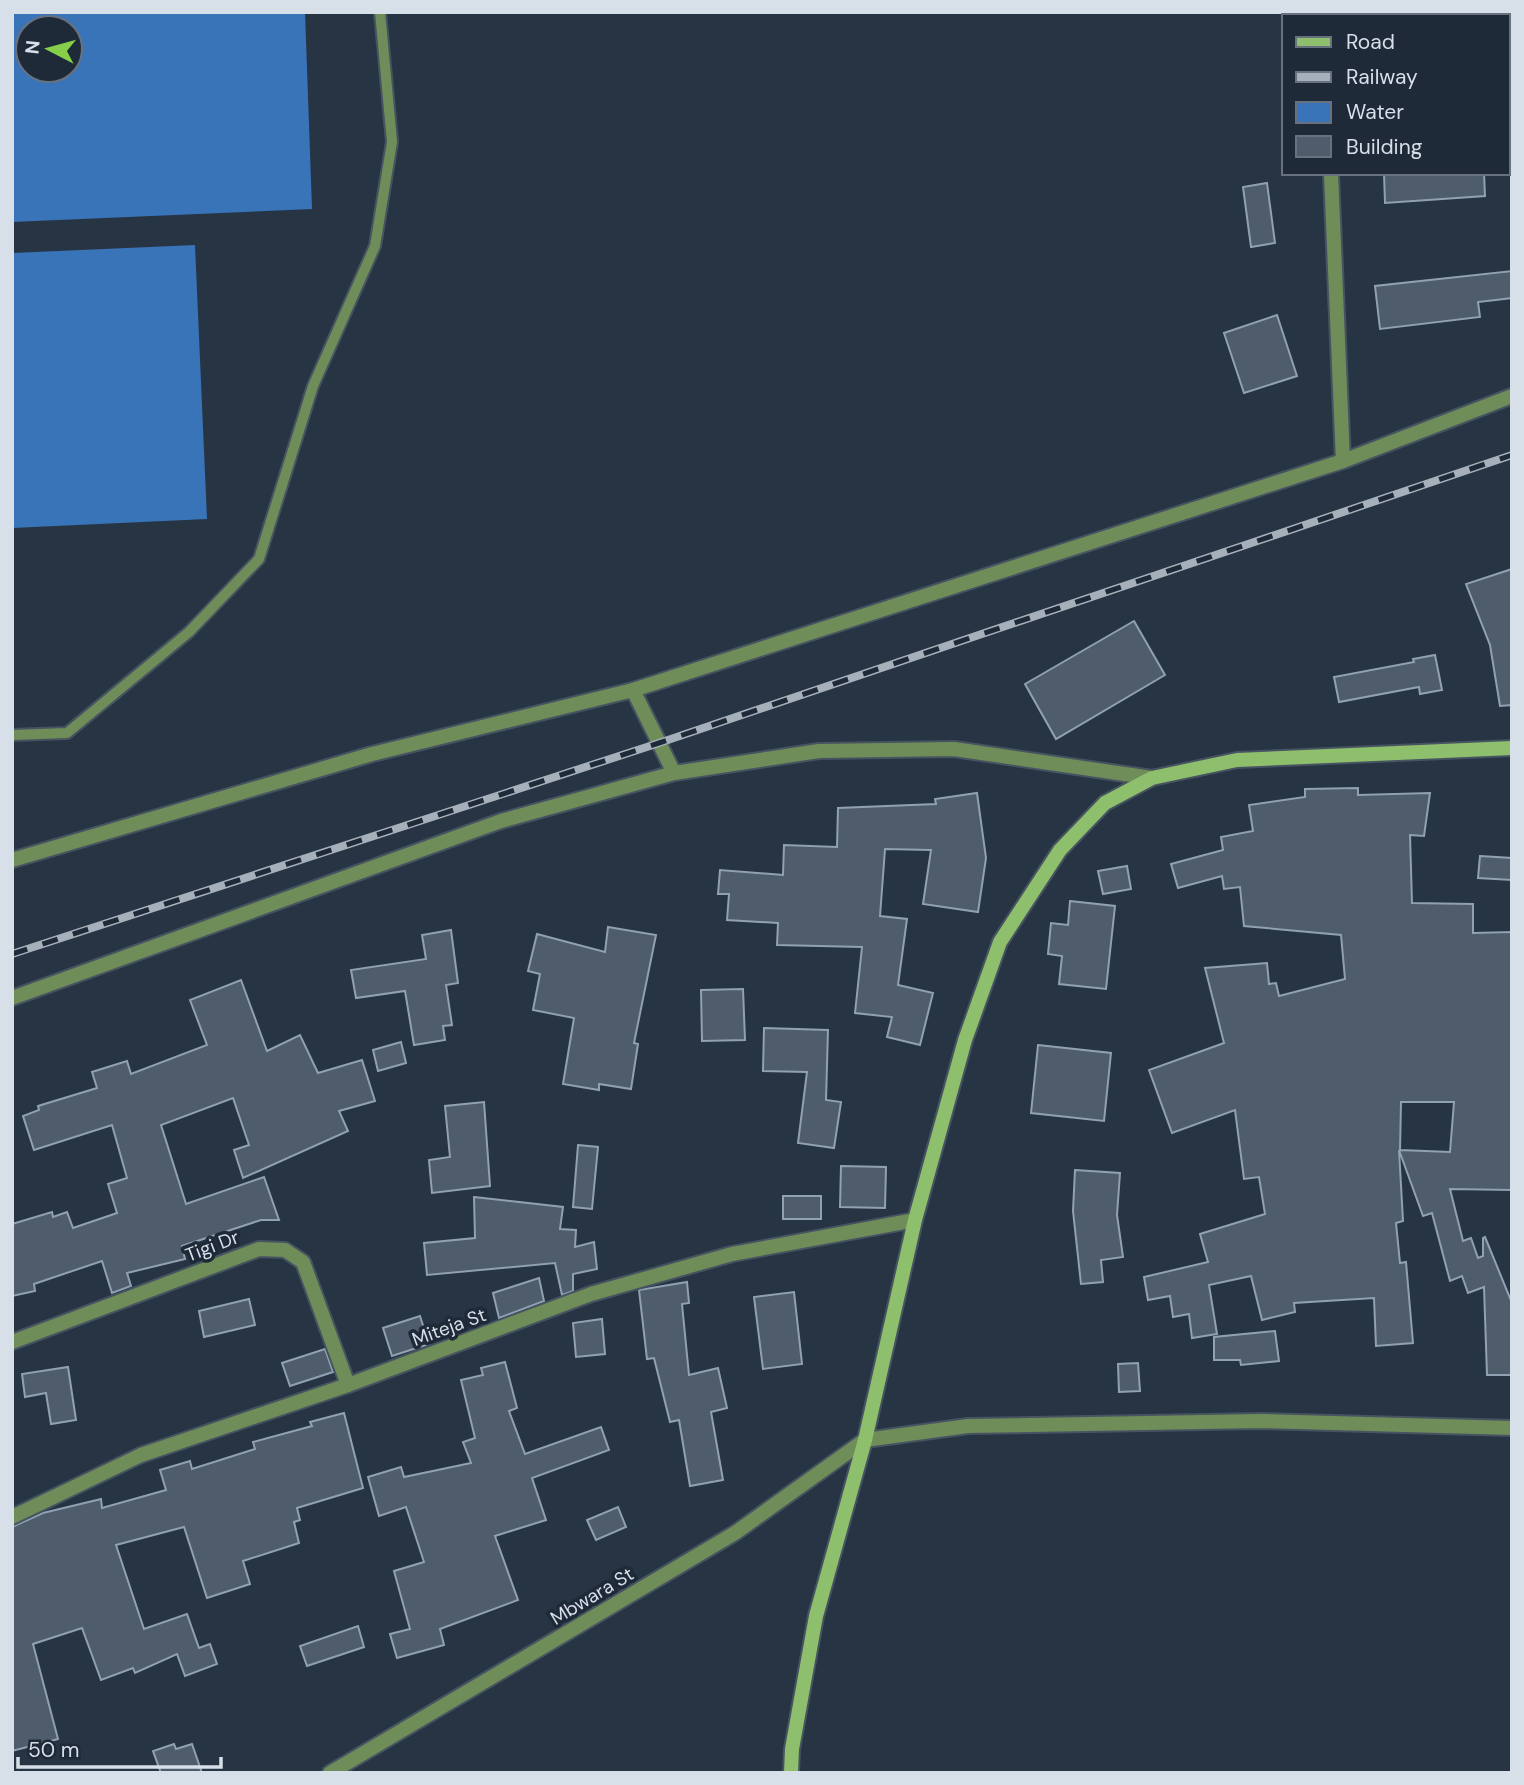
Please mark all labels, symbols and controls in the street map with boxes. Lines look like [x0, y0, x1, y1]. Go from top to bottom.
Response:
north arrow [14, 14, 84, 84]
legend [1282, 14, 1510, 175]
text: Road [1346, 28, 1395, 56]
text: N [19, 39, 46, 55]
text: Railway [1346, 63, 1418, 91]
text: Water [1346, 98, 1404, 126]
text: Building [1346, 133, 1423, 161]
street label: Tigi Dr [182, 1224, 242, 1268]
street label: Miteja St [409, 1302, 489, 1352]
street label: Mbwara St [546, 1561, 638, 1631]
scale bar [18, 1726, 220, 1770]
text: 50 m [28, 1736, 79, 1764]

